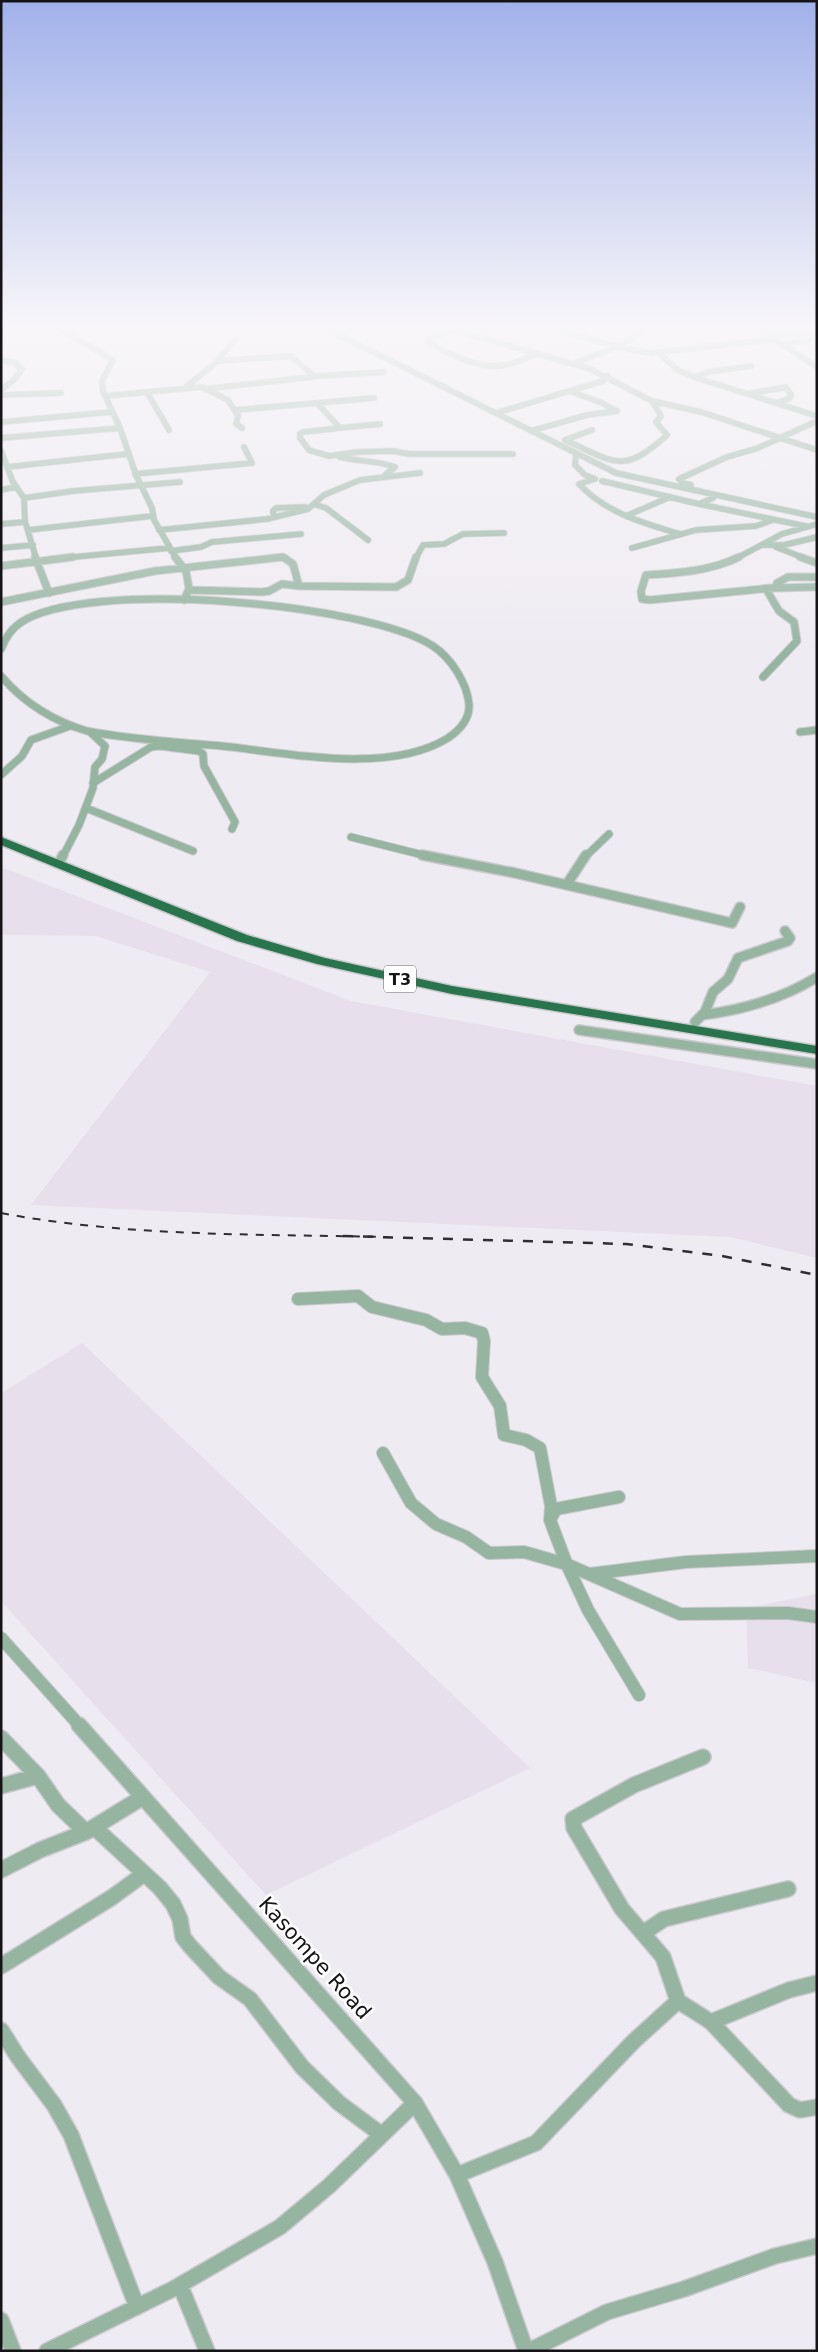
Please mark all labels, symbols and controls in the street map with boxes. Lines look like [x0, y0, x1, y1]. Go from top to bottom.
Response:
road number: T3 [384, 966, 416, 992]
street label: Kasompe Road [254, 1892, 376, 2024]

